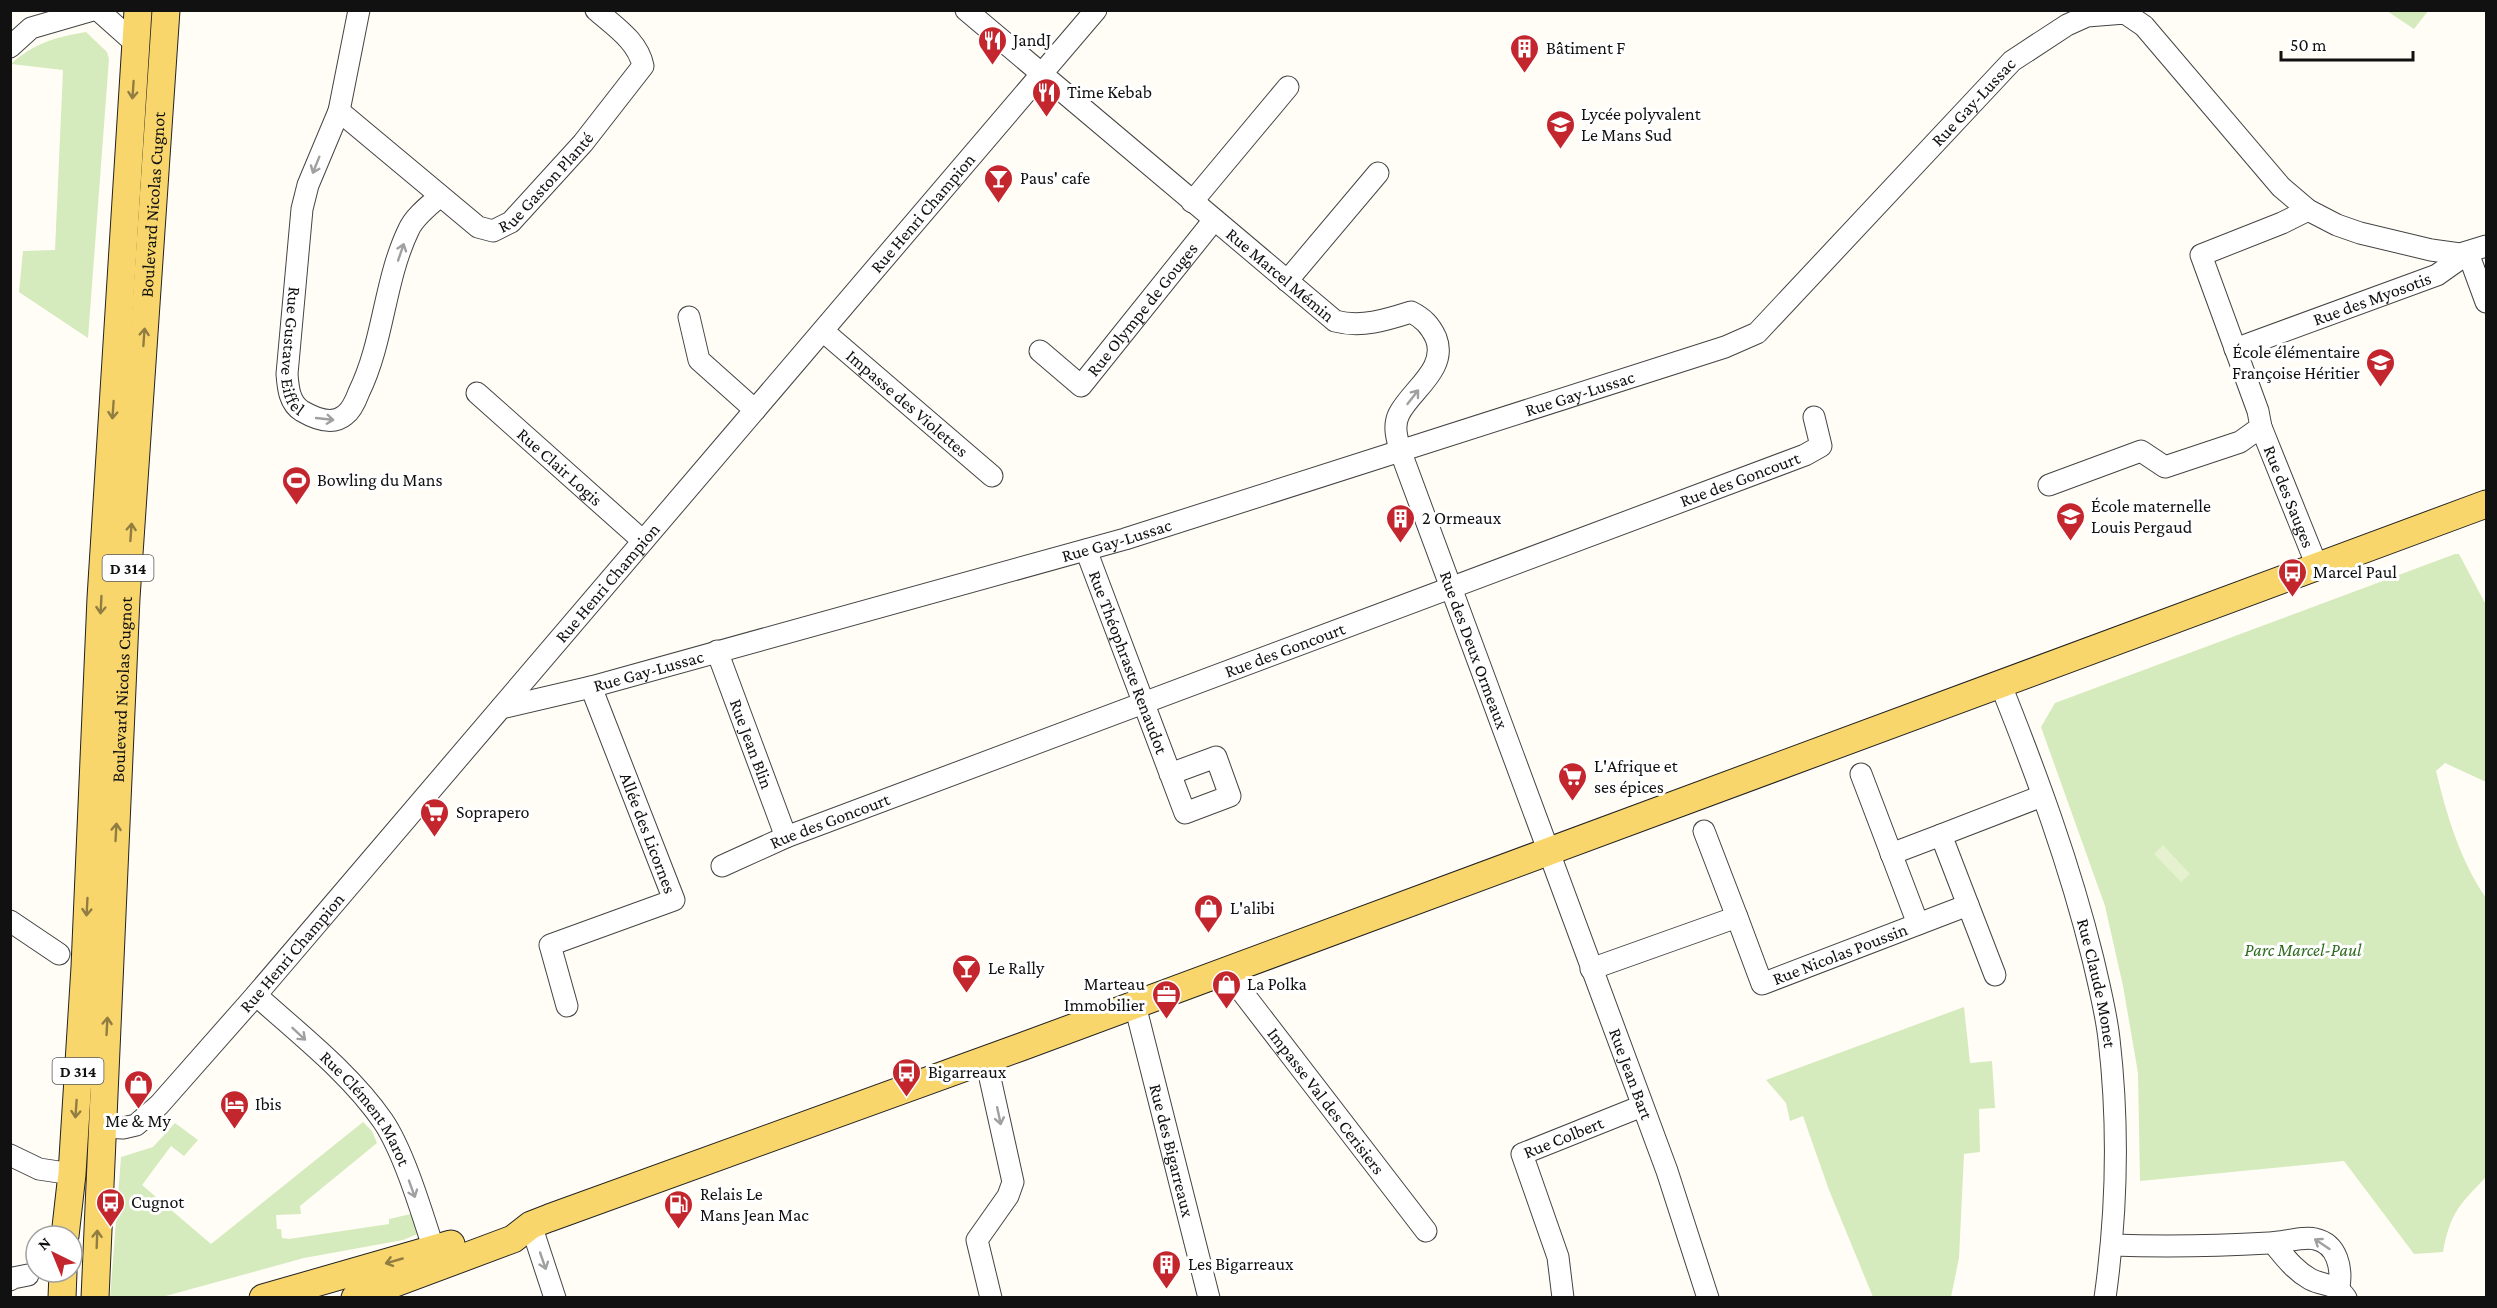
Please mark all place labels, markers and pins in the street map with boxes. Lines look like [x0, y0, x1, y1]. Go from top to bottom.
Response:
restaurant icon: JandJ [976, 24, 1008, 66]
place label: JandJ [1011, 30, 1051, 50]
building icon: Bâtiment F [1509, 32, 1541, 74]
place label: Bâtiment F [1546, 38, 1625, 58]
restaurant icon: Time Kebab [1030, 76, 1062, 118]
place label: Time Kebab [1067, 82, 1152, 102]
place label: Lycée polyvalent Le Mans Sud [1581, 104, 1702, 145]
school or university icon: Lycée polyvalent Le Mans Sud [1544, 108, 1576, 150]
bar icon: Paus' cafe [983, 162, 1015, 204]
place label: Paus' cafe [1020, 168, 1090, 188]
place label: École élémentaire Françoise Héritier [2232, 342, 2361, 383]
school or university icon: École élémentaire Françoise Héritier [2365, 346, 2397, 388]
sports icon: Bowling du Mans [280, 464, 312, 506]
place label: Bowling du Mans [317, 470, 443, 490]
place label: École maternelle Louis Pergaud [2091, 496, 2211, 537]
school or university icon: École maternelle Louis Pergaud [2054, 500, 2086, 542]
building icon: 2 Ormeaux [1385, 502, 1417, 544]
place label: 2 Ormeaux [1422, 508, 1502, 528]
bus stop icon: Marcel Paul [2276, 556, 2308, 598]
place label: Marcel Paul [2313, 562, 2397, 582]
place label: L'Afrique et ses épices [1594, 756, 1679, 797]
supermarket icon: L'Afrique et ses épices [1557, 760, 1589, 802]
supermarket icon: Soprapero [419, 796, 451, 838]
place label: Soprapero [456, 802, 530, 822]
shop icon: L'alibi [1193, 892, 1225, 934]
place label: L'alibi [1230, 898, 1275, 918]
bar icon: Le Rally [951, 952, 983, 994]
place label: Le Rally [988, 958, 1045, 978]
shop icon: La Polka [1210, 968, 1242, 1010]
place label: Marteau Immobilier [1064, 974, 1146, 1015]
place label: La Polka [1247, 974, 1307, 994]
office icon: Marteau Immobilier [1150, 978, 1182, 1020]
bus stop icon: Bigarreaux [891, 1056, 923, 1098]
place label: Bigarreaux [928, 1062, 1007, 1082]
shop icon: Me & My [122, 1068, 154, 1110]
hotel icon: Ibis [218, 1088, 250, 1130]
place label: Ibis [255, 1094, 281, 1114]
place label: Me & My [105, 1111, 171, 1131]
place label: Relais Le Mans Jean Mac [700, 1184, 809, 1225]
bus stop icon: Cugnot [94, 1186, 126, 1228]
fuel station icon: Relais Le Mans Jean Mac [663, 1188, 695, 1230]
place label: Cugnot [131, 1192, 185, 1212]
building icon: Les Bigarreaux [1151, 1248, 1183, 1290]
place label: Les Bigarreaux [1188, 1254, 1294, 1274]

